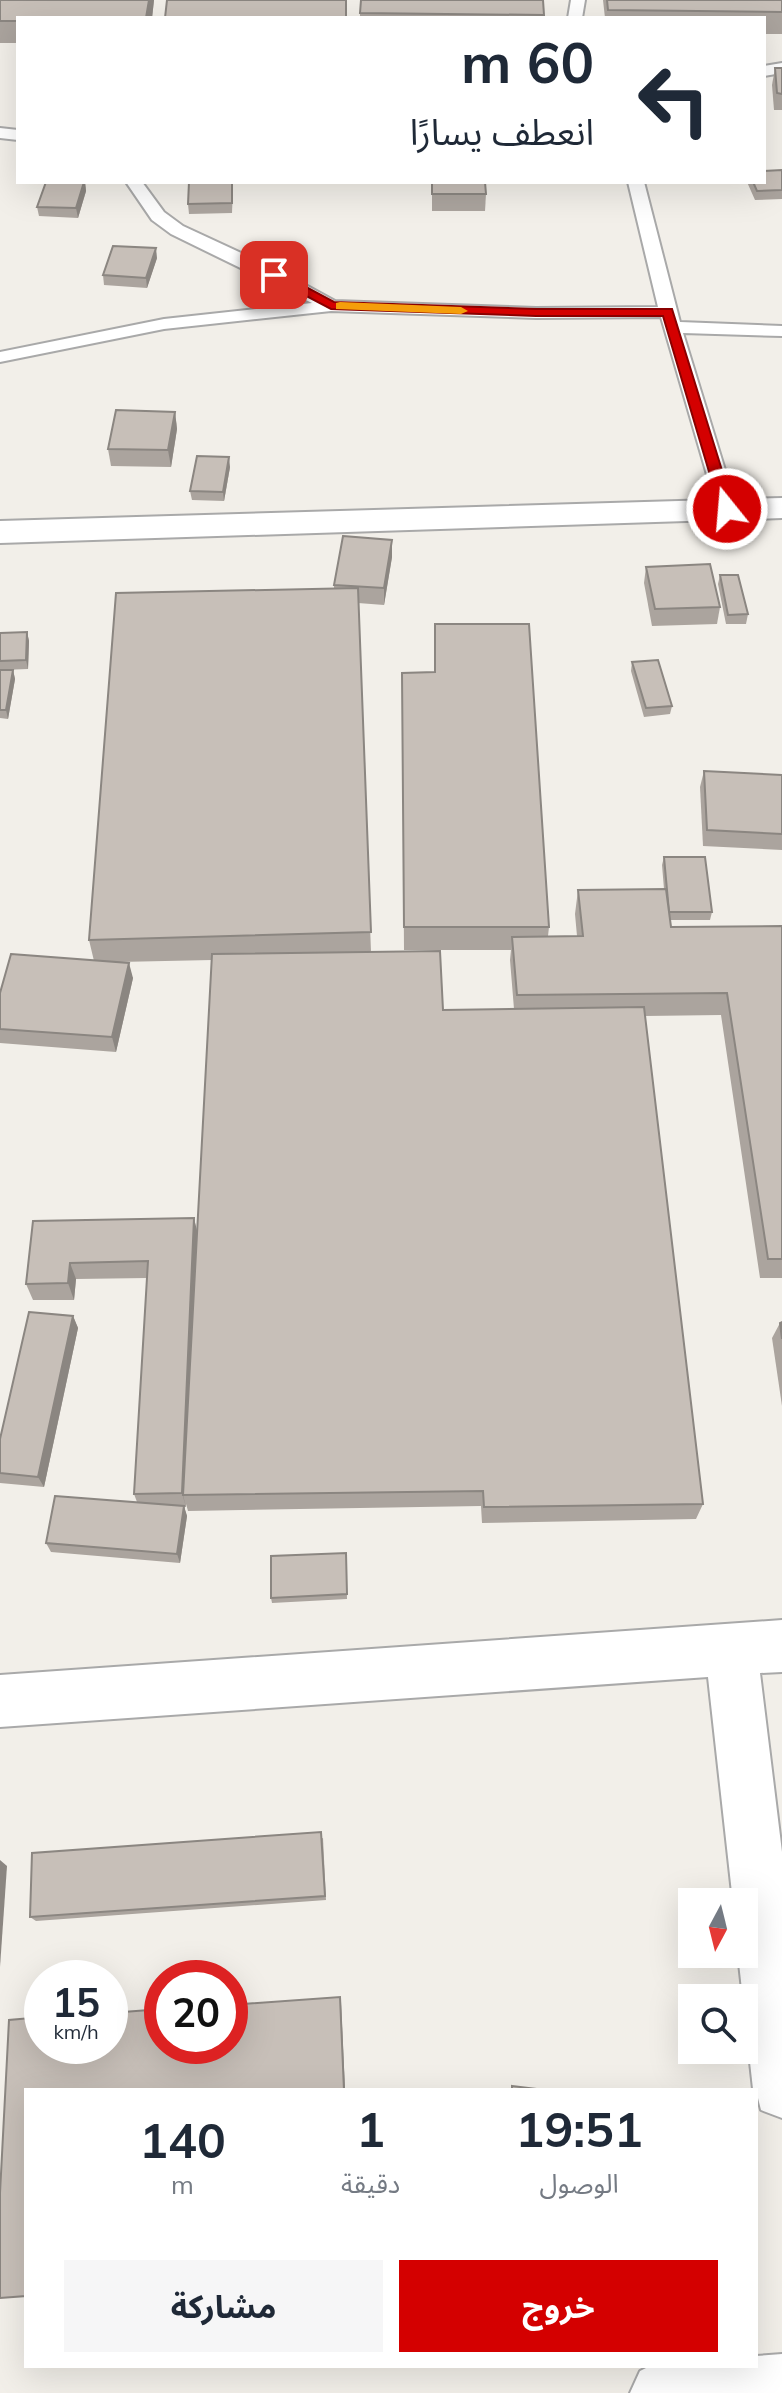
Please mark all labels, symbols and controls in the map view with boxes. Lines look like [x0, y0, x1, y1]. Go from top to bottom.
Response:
text: 60 m [461, 27, 594, 97]
icon: left [622, 48, 726, 152]
text: انعطف يسارًا [410, 109, 594, 154]
pin [240, 241, 308, 309]
icon: arrive [252, 253, 296, 297]
position arrow [685, 467, 769, 551]
north arrow [678, 1888, 758, 1968]
map controls [678, 1888, 758, 2064]
speed limit sign: 20 [144, 1960, 248, 2064]
text: 15 [52, 1977, 100, 2027]
button: search [678, 1984, 758, 2064]
text: km/h [53, 2019, 99, 2044]
text: 1 [356, 2099, 385, 2159]
text: 19:51 [516, 2099, 643, 2159]
text: 140 [139, 2110, 226, 2170]
text: دقيقة [341, 2167, 400, 2200]
text: الوصول [540, 2167, 619, 2200]
text: m [171, 2168, 194, 2201]
button: مشاركة [64, 2260, 383, 2352]
button: خروج [399, 2260, 718, 2352]

